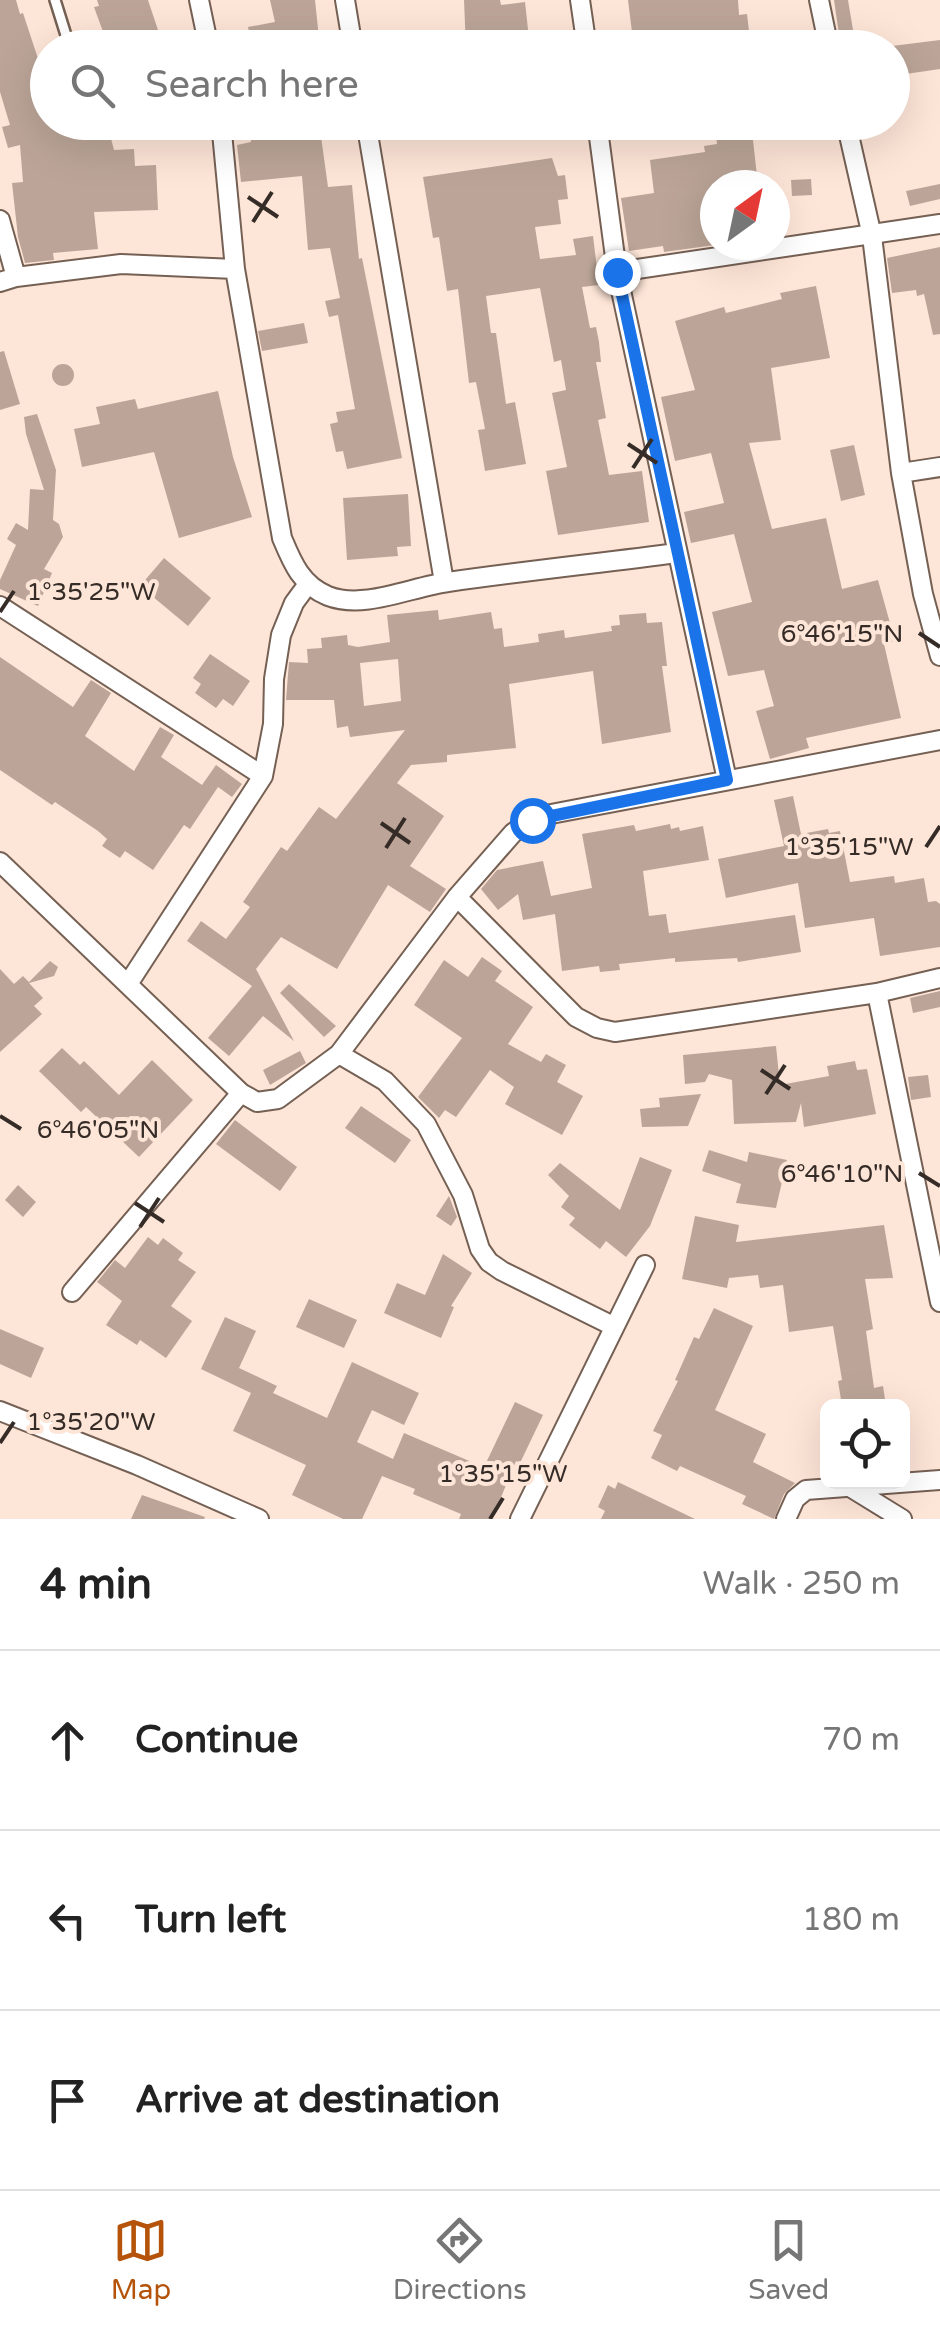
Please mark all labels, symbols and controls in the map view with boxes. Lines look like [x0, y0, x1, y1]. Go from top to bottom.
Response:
search box [30, 30, 910, 140]
icon: search [65, 58, 120, 113]
text: Search here [145, 62, 359, 108]
north arrow [700, 170, 790, 260]
route end [595, 250, 641, 296]
text: 1°35'25"W [26, 577, 156, 607]
text: 6°46'15"N [781, 619, 903, 649]
route start [510, 798, 556, 844]
text: 1°35'15"W [784, 832, 914, 862]
text: 6°46'05"N [37, 1115, 159, 1145]
text: 6°46'10"N [781, 1159, 903, 1189]
map controls [820, 1399, 910, 1489]
button: locate [820, 1399, 910, 1489]
text: 1°35'20"W [26, 1407, 156, 1437]
text: 1°35'15"W [438, 1459, 568, 1489]
text: 4 min [40, 1559, 152, 1610]
text: Walk · 250 m [703, 1565, 900, 1603]
icon: ahead [40, 1713, 95, 1768]
text: Continue [135, 1717, 298, 1763]
text: 70 m [822, 1721, 900, 1759]
icon: left [40, 1893, 95, 1948]
text: Turn left [135, 1897, 286, 1943]
text: 180 m [802, 1901, 900, 1939]
icon: arrive [40, 2073, 95, 2128]
text: Arrive at destination [135, 2077, 500, 2123]
tab: Map [111, 2213, 171, 2307]
tab: Directions [393, 2213, 527, 2307]
tab: Saved [748, 2213, 829, 2307]

